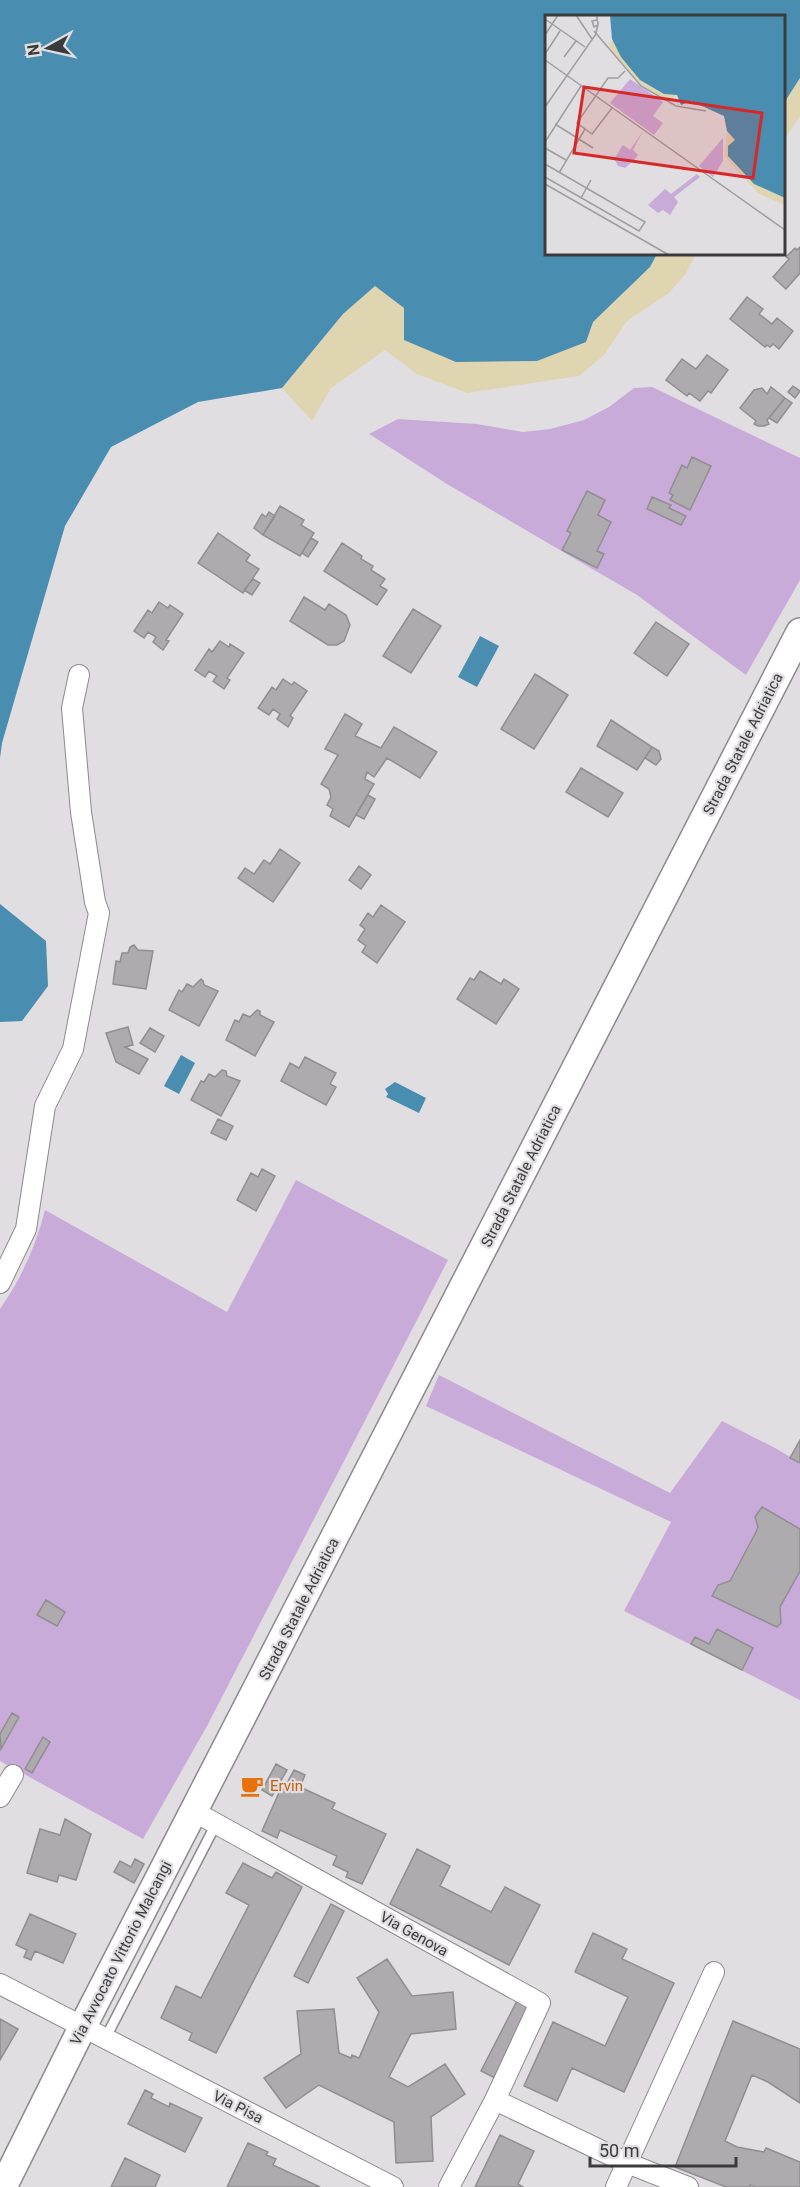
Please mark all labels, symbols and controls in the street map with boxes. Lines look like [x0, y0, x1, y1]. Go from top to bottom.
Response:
inset map [545, 15, 785, 255]
north arrow [18, 18, 78, 78]
text: N [23, 43, 44, 57]
street label: Strada Statale Adriatica [699, 670, 787, 818]
street label: Strada Statale Adriatica [477, 1102, 565, 1250]
street label: Strada Statale Adriatica [255, 1535, 343, 1683]
cafe icon: Ervin [239, 1773, 265, 1799]
place label: Ervin [270, 1777, 303, 1795]
street label: Via Avvocato Vittorio Malcangi [67, 1858, 175, 2048]
street label: Via Genova [377, 1908, 451, 1960]
street label: Via Pisa [210, 2087, 266, 2127]
scale bar [590, 2130, 736, 2168]
text: 50 m [599, 2140, 639, 2161]

